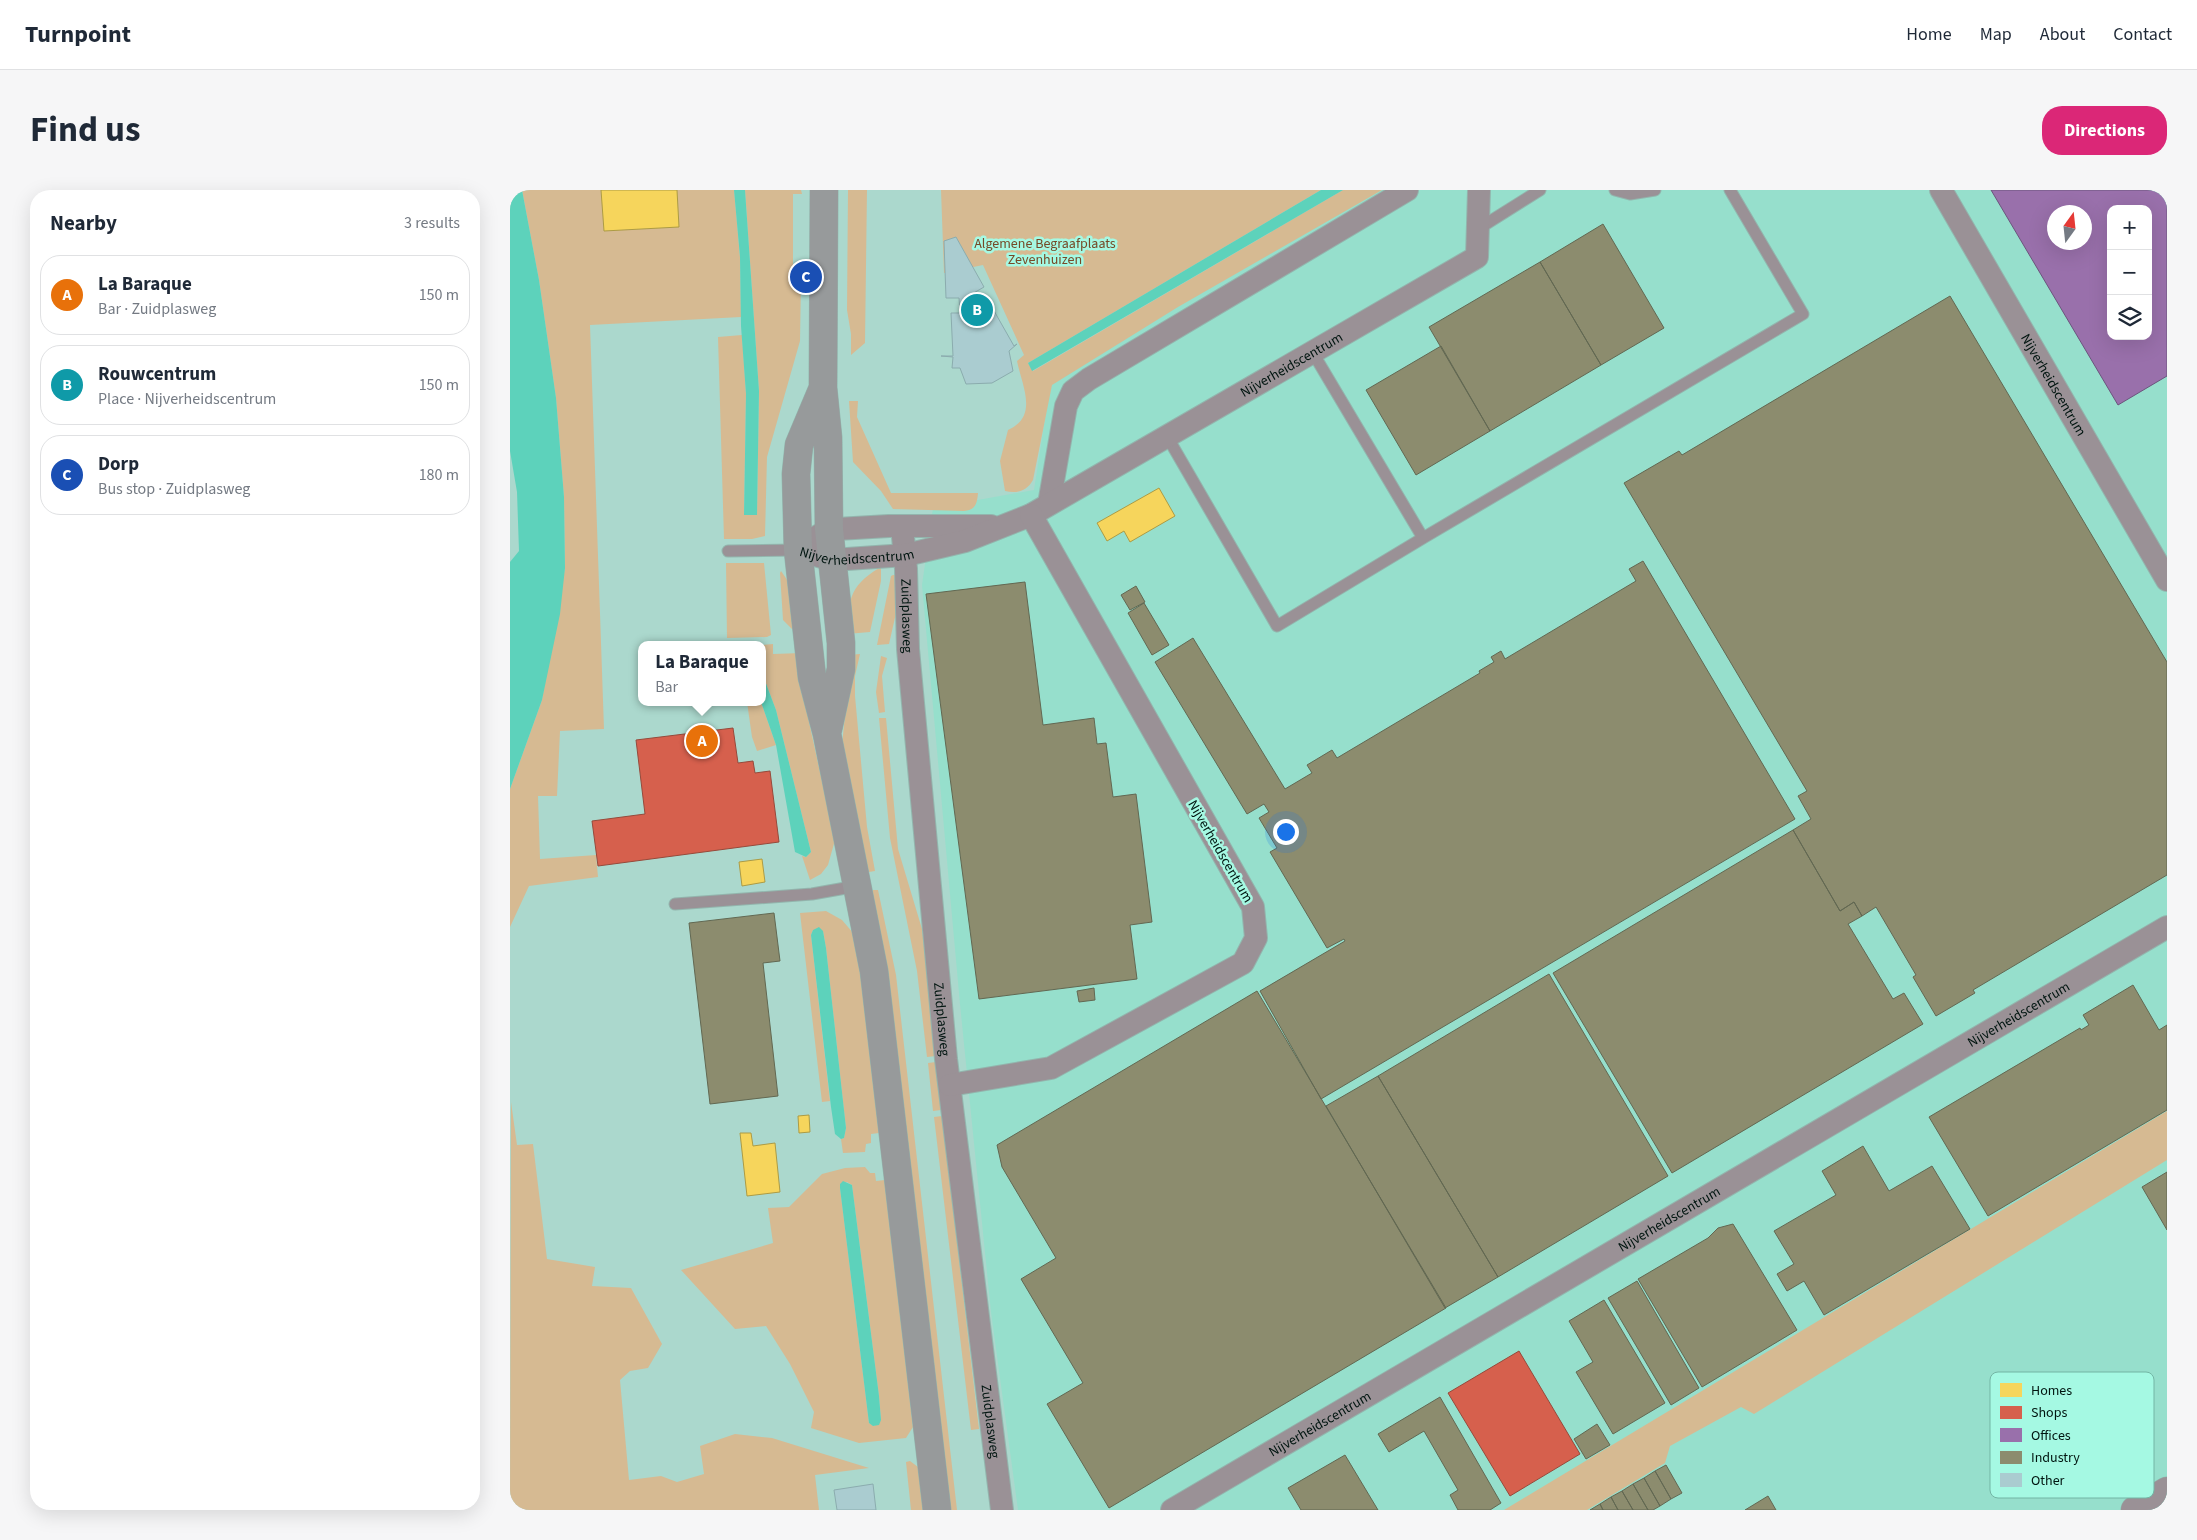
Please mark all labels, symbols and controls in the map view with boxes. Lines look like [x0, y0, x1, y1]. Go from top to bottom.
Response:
text: Turnpoint [25, 17, 131, 52]
text: Home [1906, 22, 1952, 47]
text: Map [1980, 22, 2012, 47]
text: About [2040, 22, 2085, 47]
text: Contact [2113, 22, 2172, 47]
text: Find us [30, 105, 140, 155]
button: Directions [2042, 106, 2167, 155]
north arrow [2047, 205, 2092, 250]
map controls [2107, 205, 2152, 340]
button: + [2107, 205, 2152, 250]
text: Nearby [50, 208, 117, 238]
text: 3 results [404, 212, 460, 234]
park label: Algemene Begraafplaats Zevenhuizen [974, 234, 1116, 270]
button: − [2107, 250, 2152, 295]
pin: C [790, 258, 822, 296]
text: La Baraque [98, 271, 192, 298]
text: A [62, 284, 72, 306]
text: 150 m [419, 284, 459, 306]
pin: B [961, 291, 993, 329]
button: layers [2107, 295, 2152, 340]
text: Bar · Zuidplasweg [98, 298, 216, 320]
street label: Nijverheidscentrum [1237, 328, 1347, 403]
street label: Nijverheidscentrum [2015, 330, 2091, 440]
text: Rouwcentrum [98, 361, 216, 388]
text: B [62, 374, 72, 396]
text: 150 m [419, 374, 459, 396]
text: Place · Nijverheidscentrum [98, 388, 276, 410]
text: Dorp [98, 451, 139, 478]
text: C [62, 464, 72, 486]
text: 180 m [419, 464, 459, 486]
text: Bus stop · Zuidplasweg [98, 478, 250, 500]
street label: Nijverheidscentrum [797, 542, 916, 571]
street label: Zuidplasweg [895, 578, 917, 654]
popup [638, 641, 766, 706]
text: La Baraque [655, 649, 749, 676]
text: Bar [655, 676, 678, 698]
pin: A [686, 722, 718, 760]
street label: Nijverheidscentrum [1183, 797, 1258, 906]
your location [1273, 819, 1299, 845]
street label: Nijverheidscentrum [1964, 977, 2074, 1053]
street label: Zuidplasweg [928, 981, 955, 1057]
street label: Nijverheidscentrum [1615, 1182, 1724, 1258]
legend [1990, 1372, 2154, 1498]
text: Homes [2031, 1381, 2072, 1401]
street label: Zuidplasweg [975, 1383, 1004, 1459]
street label: Nijverheidscentrum [1265, 1387, 1375, 1462]
text: Shops [2031, 1403, 2067, 1423]
text: Offices [2031, 1426, 2071, 1446]
text: Industry [2031, 1448, 2080, 1468]
text: Other [2031, 1471, 2065, 1491]

